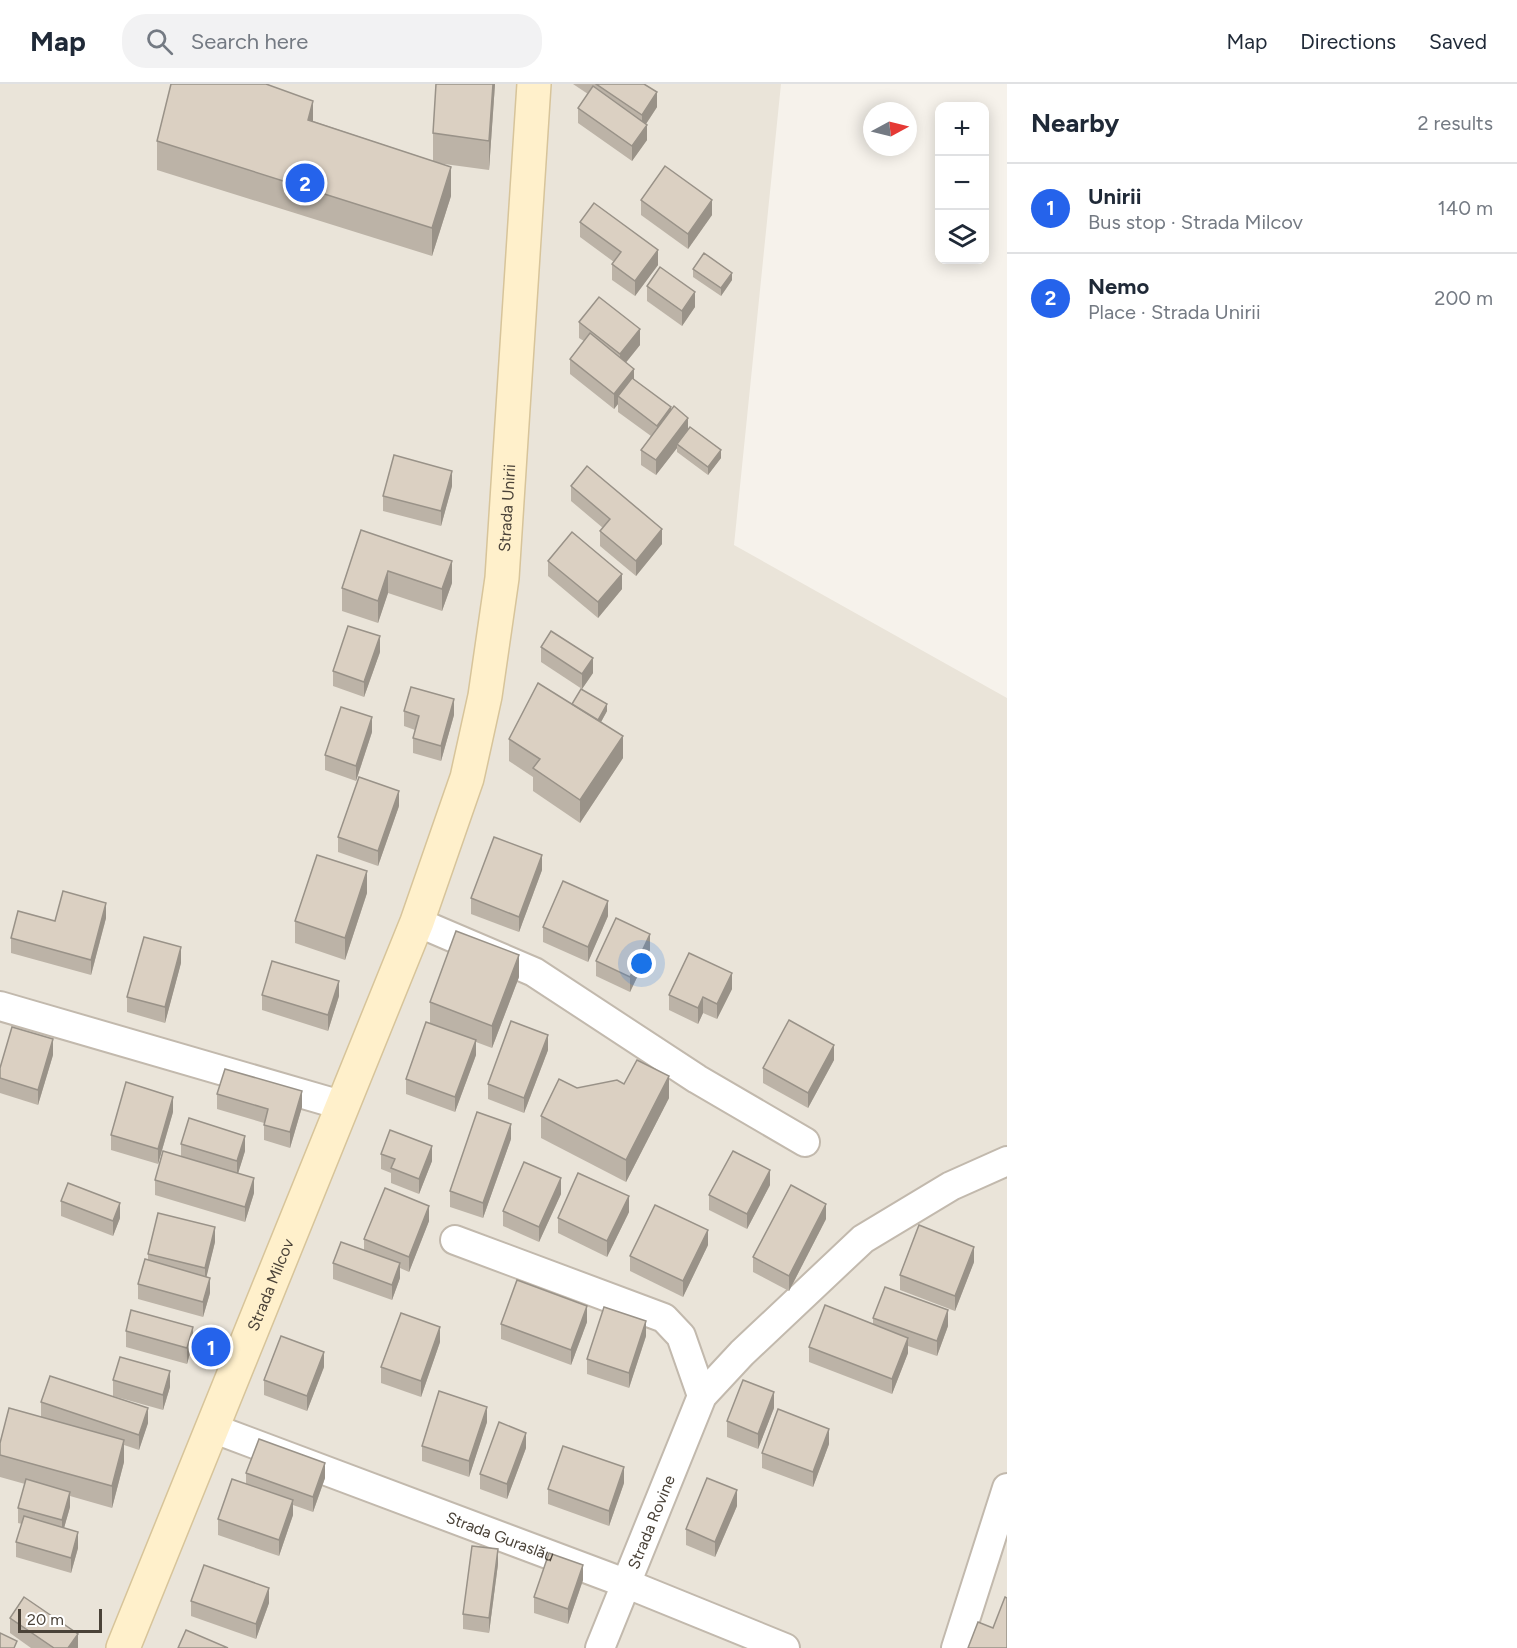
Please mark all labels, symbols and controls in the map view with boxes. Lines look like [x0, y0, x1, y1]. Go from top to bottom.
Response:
search box [122, 14, 542, 68]
text: Map [30, 24, 86, 58]
icon: search [143, 25, 176, 58]
text: Search here [191, 28, 308, 55]
text: Map [1226, 29, 1267, 54]
text: Directions [1300, 29, 1396, 54]
text: Saved [1429, 29, 1487, 54]
north arrow [863, 102, 917, 156]
map controls [935, 102, 989, 264]
button: + [935, 102, 989, 156]
text: Nearby [1031, 107, 1119, 139]
text: 2 results [1417, 111, 1493, 135]
button: − [935, 156, 989, 210]
pin: 2 [286, 160, 324, 206]
text: Unirii [1088, 183, 1142, 210]
text: 1 [1046, 196, 1055, 220]
text: 140 m [1438, 196, 1493, 220]
button: layers [935, 210, 989, 264]
text: Bus stop · Strada Milcov [1088, 210, 1303, 234]
text: Nemo [1088, 273, 1149, 300]
text: 2 [1045, 286, 1056, 310]
text: 200 m [1434, 286, 1493, 310]
text: Place · Strada Unirii [1088, 300, 1261, 324]
street label: Strada Unirii [495, 464, 519, 552]
your location [627, 949, 656, 978]
street label: Strada Milcov [243, 1235, 298, 1334]
pin: 1 [192, 1324, 230, 1370]
street label: Strada Rovine [624, 1472, 679, 1572]
street label: Strada Guraslău [444, 1508, 557, 1566]
scale bar [18, 1606, 102, 1634]
text: 20 m [27, 1610, 64, 1629]

